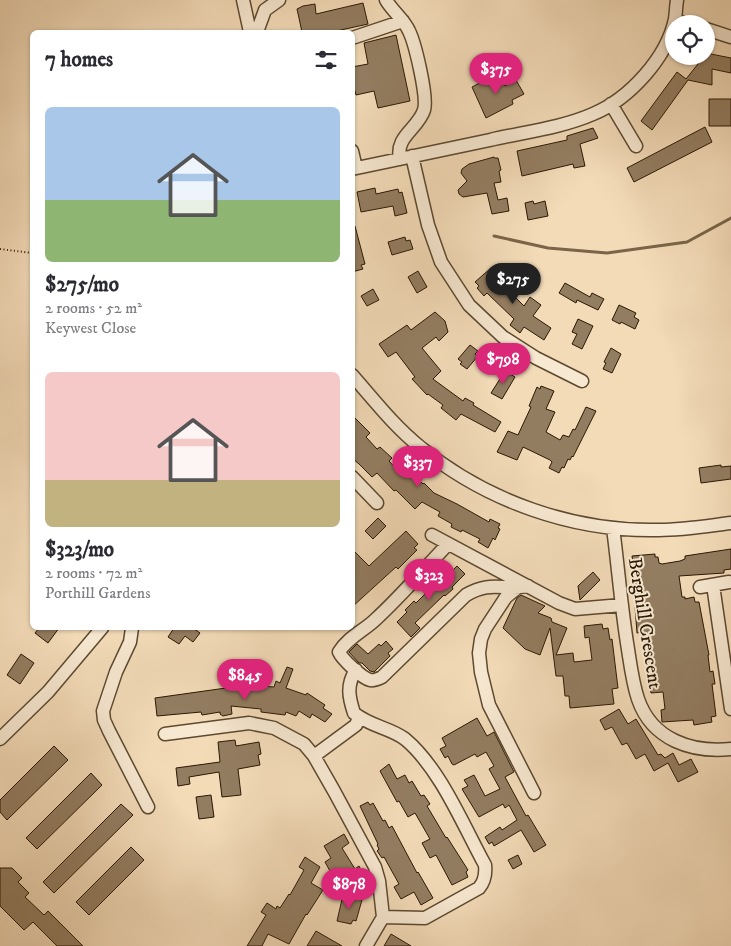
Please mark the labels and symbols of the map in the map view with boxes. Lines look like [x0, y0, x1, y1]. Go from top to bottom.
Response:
pin: $375 [466, 52, 526, 95]
pin: $275 [483, 262, 543, 305]
pin: $798 [473, 342, 533, 385]
pin: $337 [388, 446, 448, 488]
street label: Berghill Crescent [623, 556, 666, 690]
pin: $323 [399, 558, 459, 601]
pin: $845 [215, 658, 275, 701]
pin: $878 [319, 868, 379, 910]

